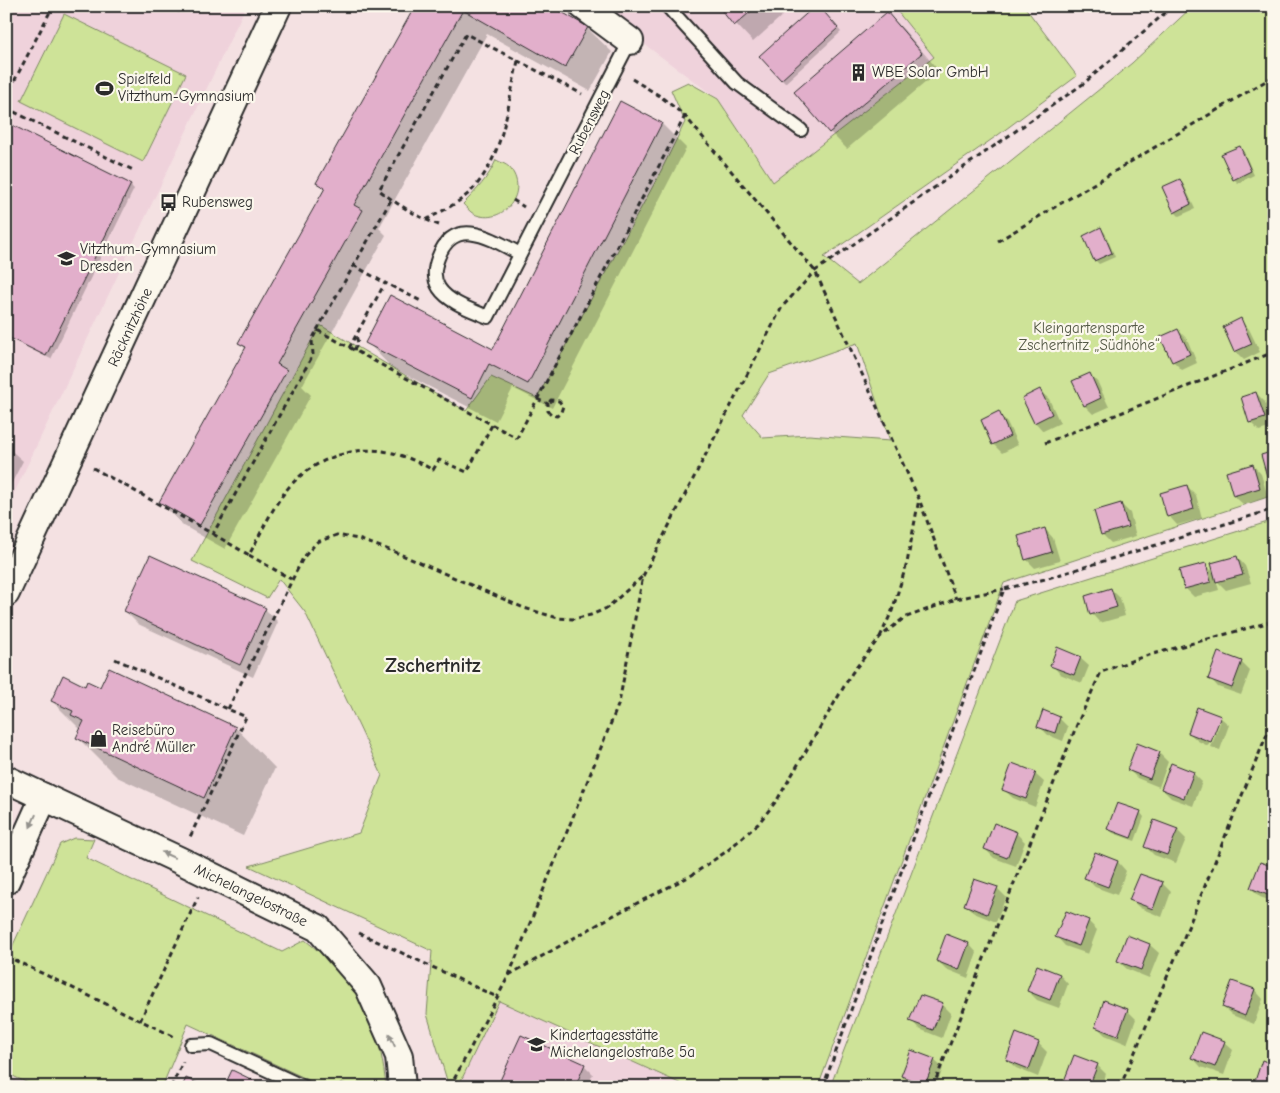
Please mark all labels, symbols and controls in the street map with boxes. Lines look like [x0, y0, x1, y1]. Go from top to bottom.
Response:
building icon: WBE Solar GmbH [848, 62, 868, 82]
place label: WBE Solar GmbH [872, 63, 989, 81]
place label: Spielfeld Vitzthum-Gymnasium [118, 70, 254, 105]
sports icon: Spielfeld Vitzthum-Gymnasium [94, 78, 114, 98]
street label: Rubensweg [565, 86, 613, 158]
bus stop icon: Rubensweg [158, 192, 178, 212]
place label: Rubensweg [182, 193, 253, 211]
place label: Vitzthum-Gymnasium Dresden [80, 240, 216, 275]
school or university icon: Vitzthum-Gymnasium Dresden [56, 248, 76, 268]
street label: Räcknitzhöhe [104, 284, 156, 369]
park label: Kleingartensparte Zschertnitz „Südhöhe“ [1018, 319, 1160, 354]
district label: Zschertnitz [385, 654, 481, 677]
place label: Reisebüro André Müller [112, 721, 195, 756]
shop icon: Reisebüro André Müller [88, 729, 108, 749]
one-way arrow [29, 814, 37, 828]
one-way arrow [161, 850, 175, 858]
street label: Michelangelostraße [191, 860, 311, 930]
place label: Kindertagesstätte Michelangelostraße 5a [550, 1026, 695, 1061]
one-way arrow [387, 1033, 395, 1047]
school or university icon: Kindertagesstätte Michelangelostraße 5a [526, 1034, 546, 1054]

